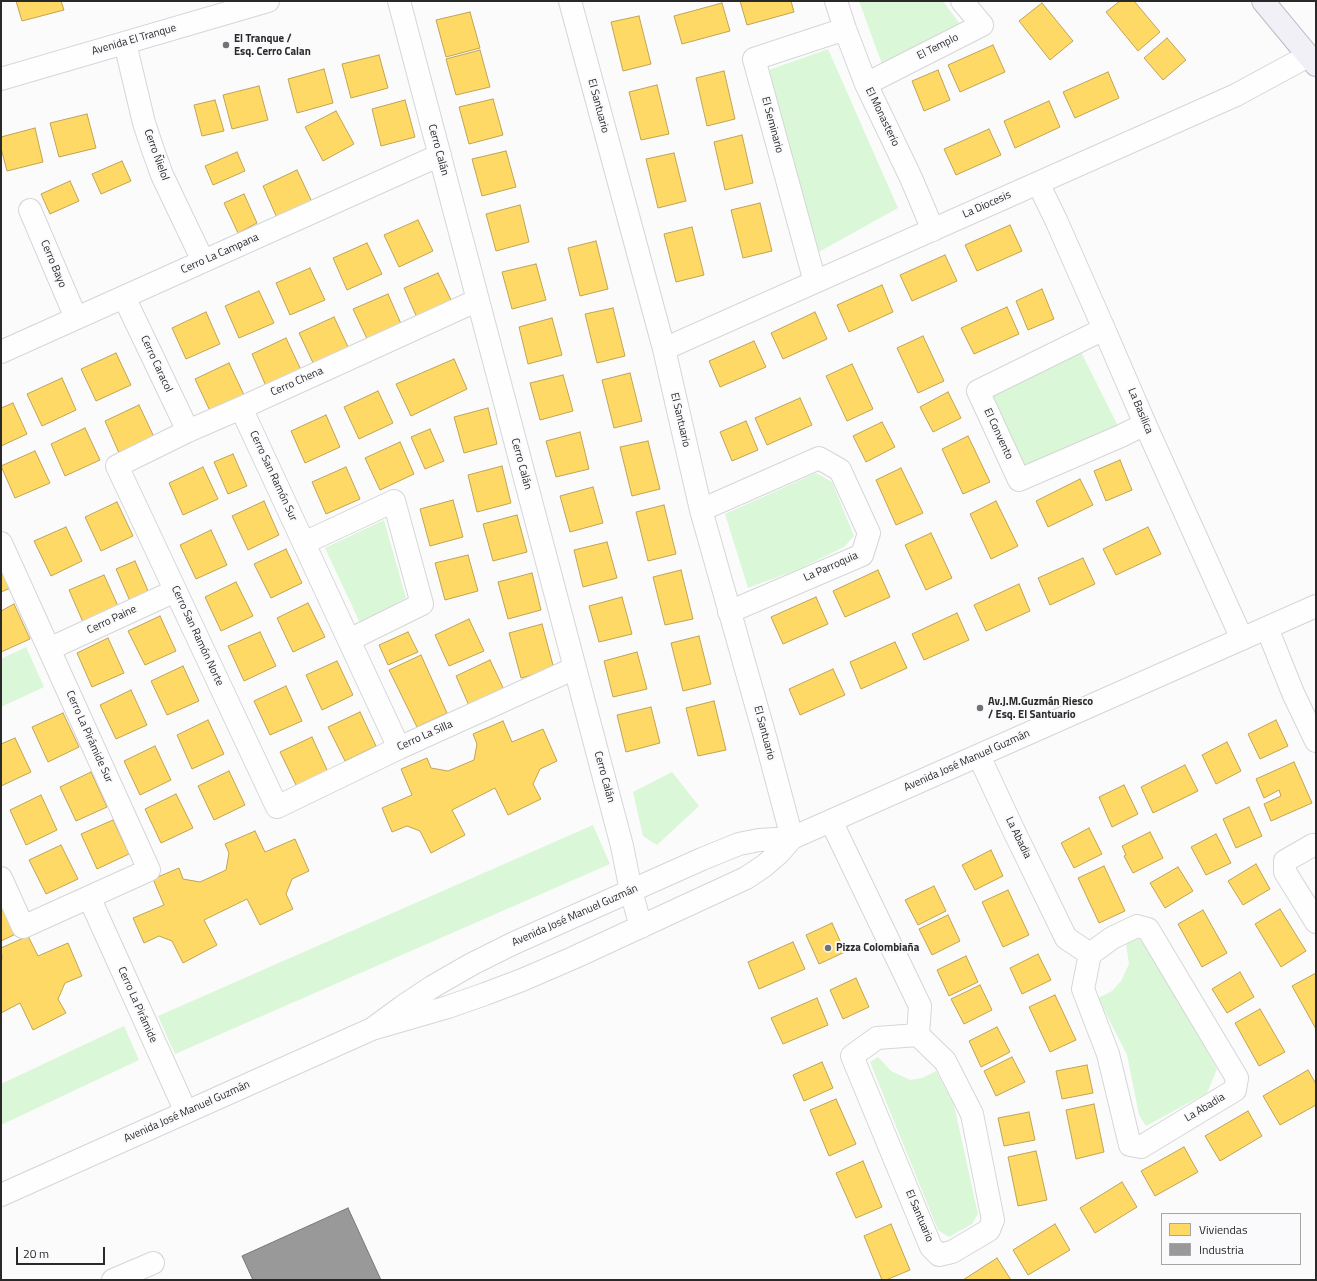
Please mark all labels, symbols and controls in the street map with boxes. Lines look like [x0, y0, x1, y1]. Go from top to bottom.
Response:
street label: Avenida El Tranque [90, 22, 178, 58]
street label: El Templo [915, 31, 961, 63]
place label: El Tranque / Esq. Cerro Calan [234, 32, 311, 58]
marker: El Tranque / Esq. Cerro Calan [221, 40, 231, 50]
street label: El Santuario [584, 77, 612, 135]
street label: El Monasterio [862, 85, 902, 149]
street label: El Seminario [758, 95, 786, 155]
street label: Cerro Calán [425, 123, 451, 177]
street label: Cerro Ñielol [141, 128, 171, 182]
street label: La Diocesis [961, 189, 1013, 221]
street label: Cerro La Campana [179, 231, 261, 277]
street label: Cerro Bayo [37, 238, 69, 290]
street label: Cerro Caracol [137, 334, 175, 394]
street label: Cerro Chena [269, 365, 325, 399]
street label: La Basilica [1124, 386, 1156, 436]
street label: El Santuario [667, 391, 693, 449]
street label: El Convento [980, 406, 1016, 462]
street label: Cerro San Ramón Sur [246, 429, 300, 523]
street label: Cerro Calán [508, 437, 534, 491]
street label: La Parroquia [802, 549, 860, 585]
street label: Cerro San Ramón Norte [168, 584, 226, 688]
street label: Cerro Paine [85, 603, 139, 637]
street label: Cerro La Pirámide Sur [63, 689, 115, 785]
place label: Av.J.M.Guzmán Riesco / Esq. El Santuario [988, 695, 1093, 721]
marker: Av.J.M.Guzmán Riesco / Esq. El Santuario [975, 703, 985, 713]
street label: El Santuario [750, 704, 778, 762]
street label: Cerro La Silla [395, 718, 455, 754]
street label: Avenida José Manuel Guzmán [902, 727, 1032, 795]
street label: Cerro Calán [591, 750, 617, 804]
street label: La Abadia [1002, 815, 1034, 861]
street label: Avenida José Manuel Guzmán [510, 882, 640, 950]
place label: Pizza Colombiaña [836, 941, 919, 955]
marker: Pizza Colombiaña [823, 943, 833, 953]
street label: Cerro La Pirámide [114, 965, 160, 1045]
street label: Avenida José Manuel Guzmán [122, 1078, 252, 1146]
street label: La Abadia [1182, 1091, 1228, 1125]
street label: El Santuario [902, 1188, 936, 1244]
legend [1161, 1213, 1301, 1265]
text: Viviendas [1199, 1220, 1247, 1239]
scale bar [18, 1239, 107, 1265]
text: Industria [1199, 1240, 1244, 1259]
text: 20 m [23, 1244, 49, 1263]

